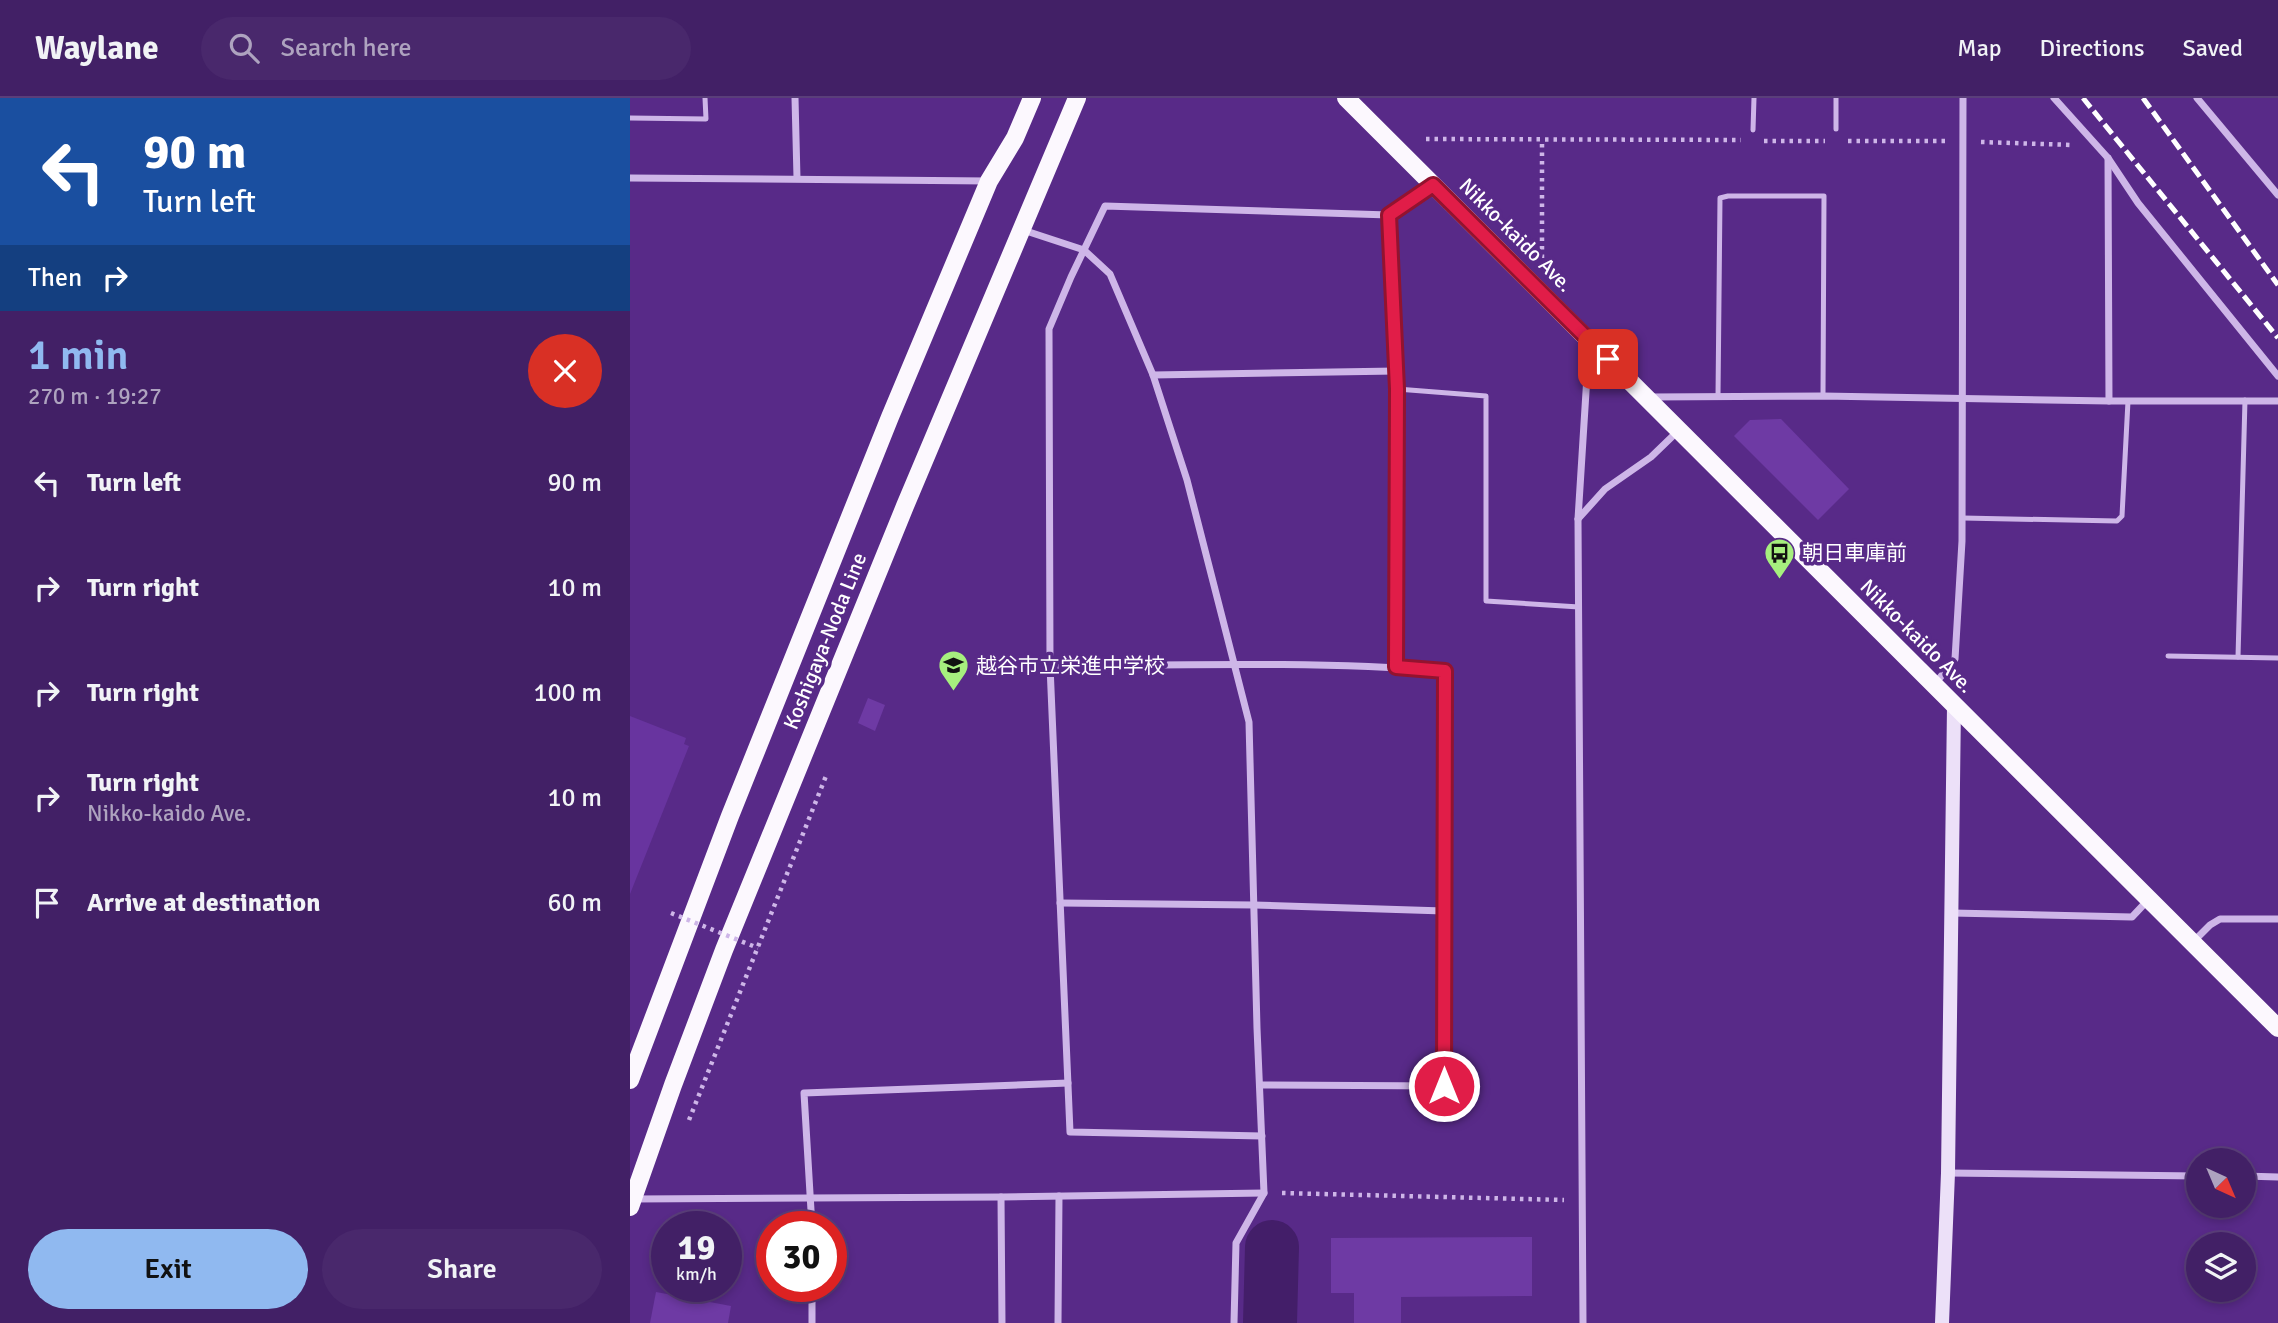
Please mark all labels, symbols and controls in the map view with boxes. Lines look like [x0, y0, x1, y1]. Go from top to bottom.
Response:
search box [201, 17, 691, 80]
text: Waylane [35, 28, 159, 69]
icon: search [225, 29, 263, 67]
text: Search here [281, 32, 412, 64]
text: Map [1957, 33, 2002, 63]
text: Directions [2040, 33, 2145, 63]
text: Saved [2183, 33, 2243, 63]
text: 90 m [143, 122, 246, 182]
icon: left [28, 126, 119, 217]
street label: Nikko-kaido Ave. [1454, 173, 1578, 297]
text: Turn left [143, 182, 256, 221]
icon: right [96, 259, 134, 297]
text: Then [28, 262, 82, 294]
pin [1578, 329, 1638, 389]
text: 1 min [28, 330, 129, 381]
button: close [528, 334, 602, 408]
icon: arrive [1589, 340, 1627, 378]
text: 270 m · 19:27 [28, 382, 162, 411]
icon: left [28, 464, 66, 502]
text: Turn left [87, 467, 181, 499]
text: 90 m [547, 467, 602, 499]
bus stop icon: 朝日車庫前 [1762, 536, 1796, 580]
place label: 朝日車庫前 [1802, 540, 1907, 566]
street label: Koshigaya-Noda Line [778, 549, 872, 733]
icon: right [28, 569, 66, 607]
text: Turn right [87, 572, 199, 604]
text: 10 m [547, 572, 602, 604]
street label: Nikko-kaido Ave. [1855, 574, 1979, 698]
school or university icon: 越谷市立栄進中学校 [936, 649, 970, 693]
place label: 越谷市立栄進中学校 [976, 653, 1165, 679]
icon: right [28, 674, 66, 712]
text: Turn right [87, 677, 199, 709]
text: 100 m [533, 677, 602, 709]
text: Turn right [87, 767, 199, 799]
icon: right [28, 779, 66, 817]
text: 10 m [547, 782, 602, 814]
text: Nikko-kaido Ave. [87, 799, 252, 828]
icon: arrive [28, 884, 66, 922]
text: Arrive at destination [87, 887, 320, 919]
text: 60 m [547, 887, 602, 919]
position arrow [1407, 1049, 1481, 1123]
north arrow [2186, 1148, 2256, 1218]
map controls [2186, 1148, 2256, 1302]
speed limit sign: 30 [756, 1211, 847, 1302]
text: 19 [678, 1226, 715, 1269]
button: Exit [28, 1229, 308, 1309]
button: Share [322, 1229, 602, 1309]
button: layers [2186, 1232, 2256, 1302]
text: km/h [676, 1263, 717, 1285]

